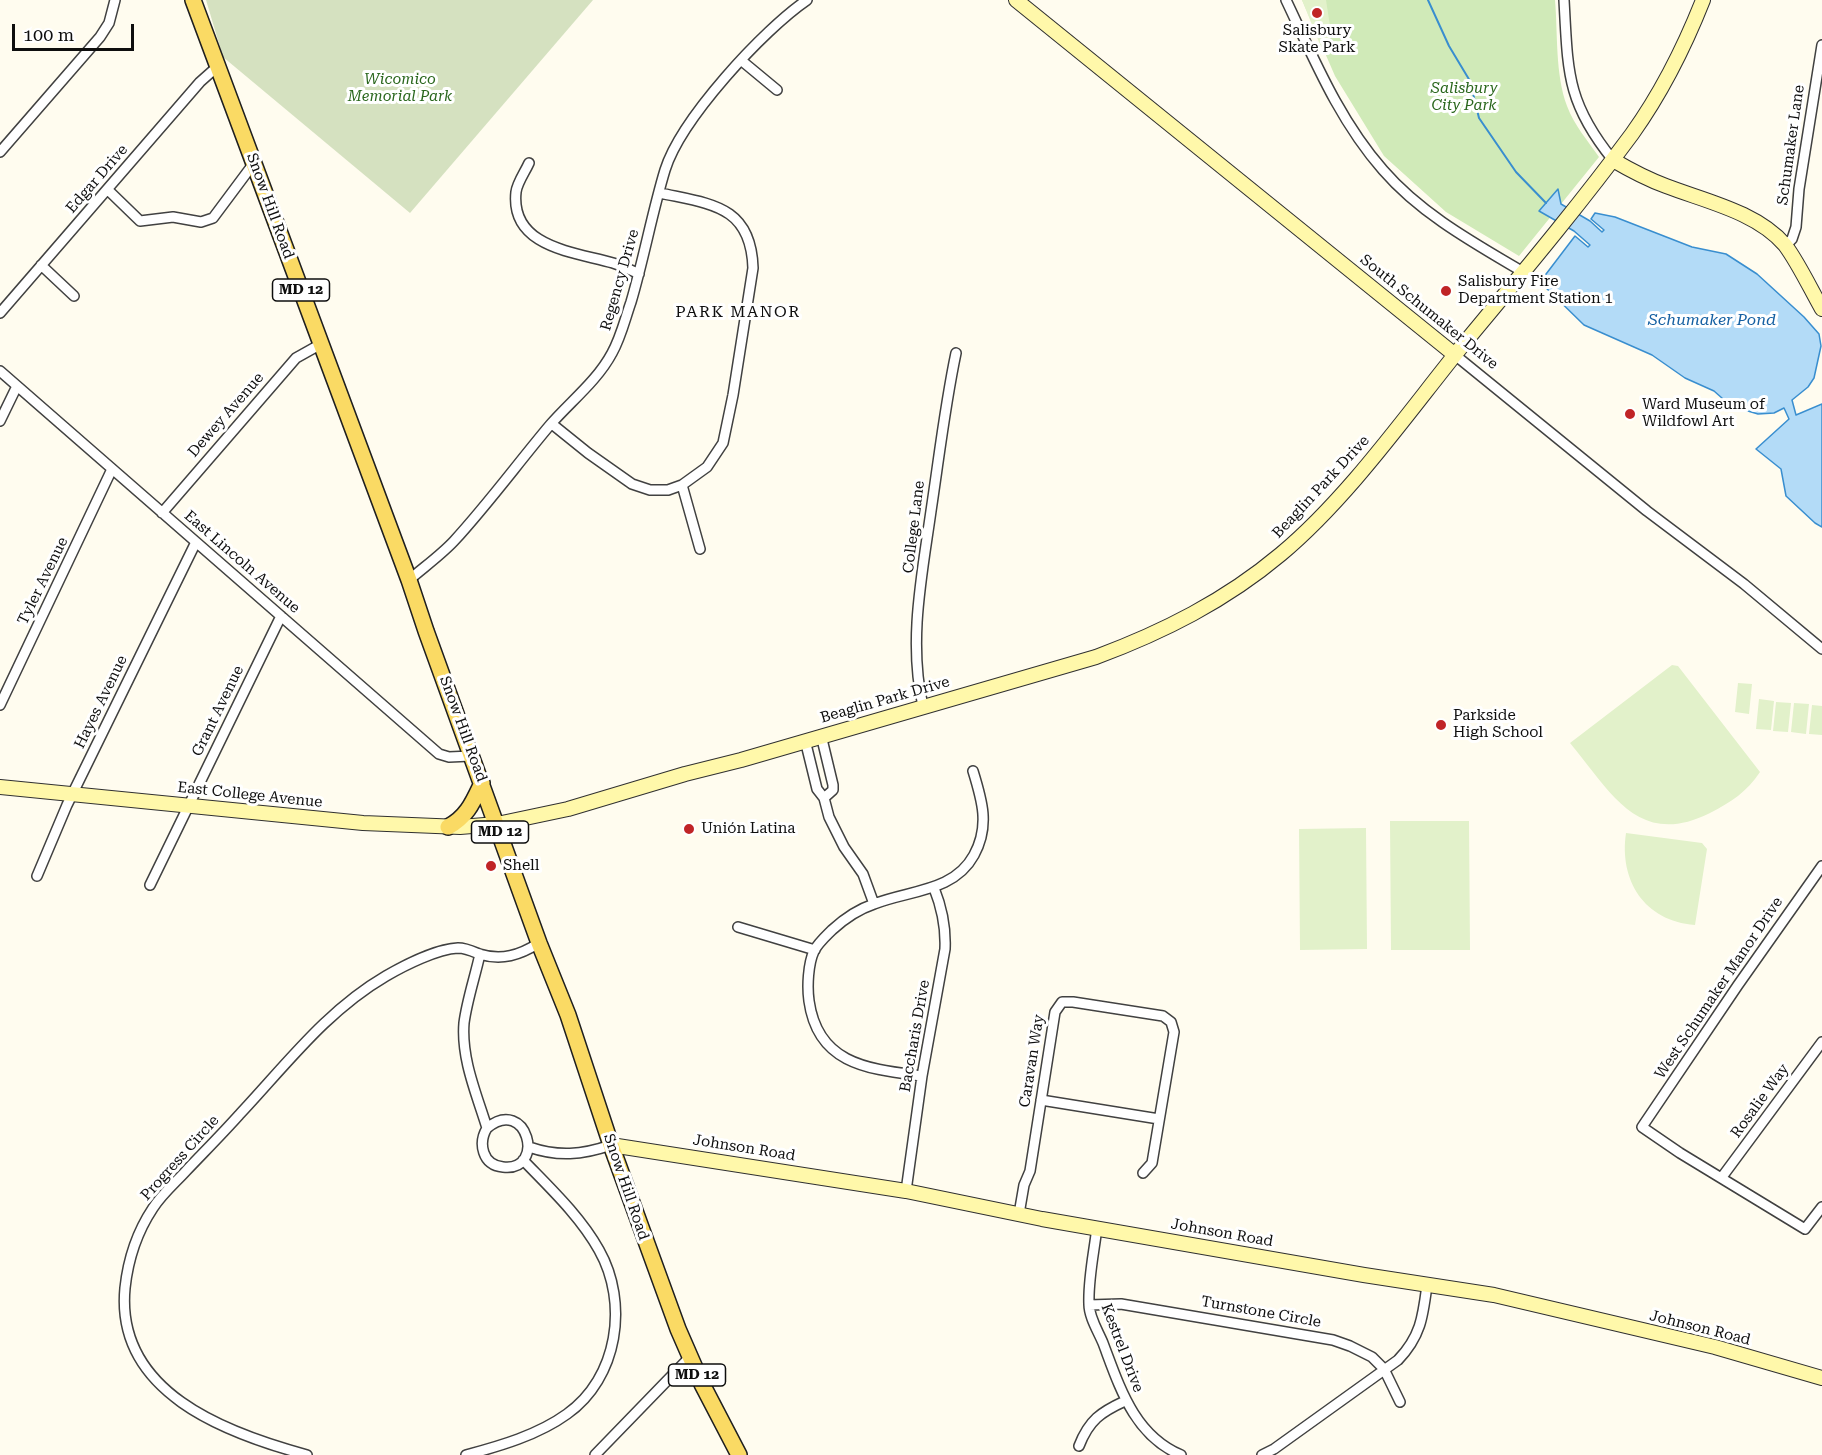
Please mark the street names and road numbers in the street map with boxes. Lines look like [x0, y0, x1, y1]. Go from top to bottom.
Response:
street label: Schumaker Lane [1774, 84, 1808, 206]
street label: Edgar Drive [62, 141, 132, 217]
street label: Snow Hill Road [243, 151, 297, 261]
street label: Regency Drive [597, 227, 643, 333]
street label: South Schumaker Drive [1356, 251, 1502, 373]
road number: MD 12 [272, 279, 330, 301]
street label: Dewey Avenue [184, 369, 268, 461]
street label: Beaglin Park Drive [1269, 432, 1373, 542]
street label: College Lane [899, 480, 929, 574]
street label: East Lincoln Avenue [180, 507, 304, 617]
street label: Tyler Avenue [14, 534, 72, 628]
street label: Hayes Avenue [71, 652, 131, 752]
street label: Grant Avenue [188, 663, 248, 759]
street label: Beaglin Park Drive [818, 673, 952, 727]
street label: Snow Hill Road [436, 674, 490, 784]
street label: East College Avenue [177, 778, 323, 812]
road number: MD 12 [472, 821, 528, 843]
street label: West Schumaker Manor Drive [1651, 894, 1787, 1082]
street label: Baccharis Drive [896, 978, 934, 1094]
street label: Caravan Way [1016, 1013, 1048, 1109]
street label: Rosalie Way [1727, 1060, 1793, 1142]
street label: Progress Circle [137, 1112, 223, 1204]
street label: Snow Hill Road [599, 1131, 653, 1243]
street label: Johnson Road [692, 1131, 796, 1165]
street label: Johnson Road [1170, 1215, 1274, 1251]
street label: Turnstone Circle [1200, 1293, 1322, 1331]
street label: Kestrel Drive [1097, 1301, 1147, 1395]
street label: Johnson Road [1648, 1307, 1752, 1349]
road number: MD 12 [668, 1364, 726, 1386]

